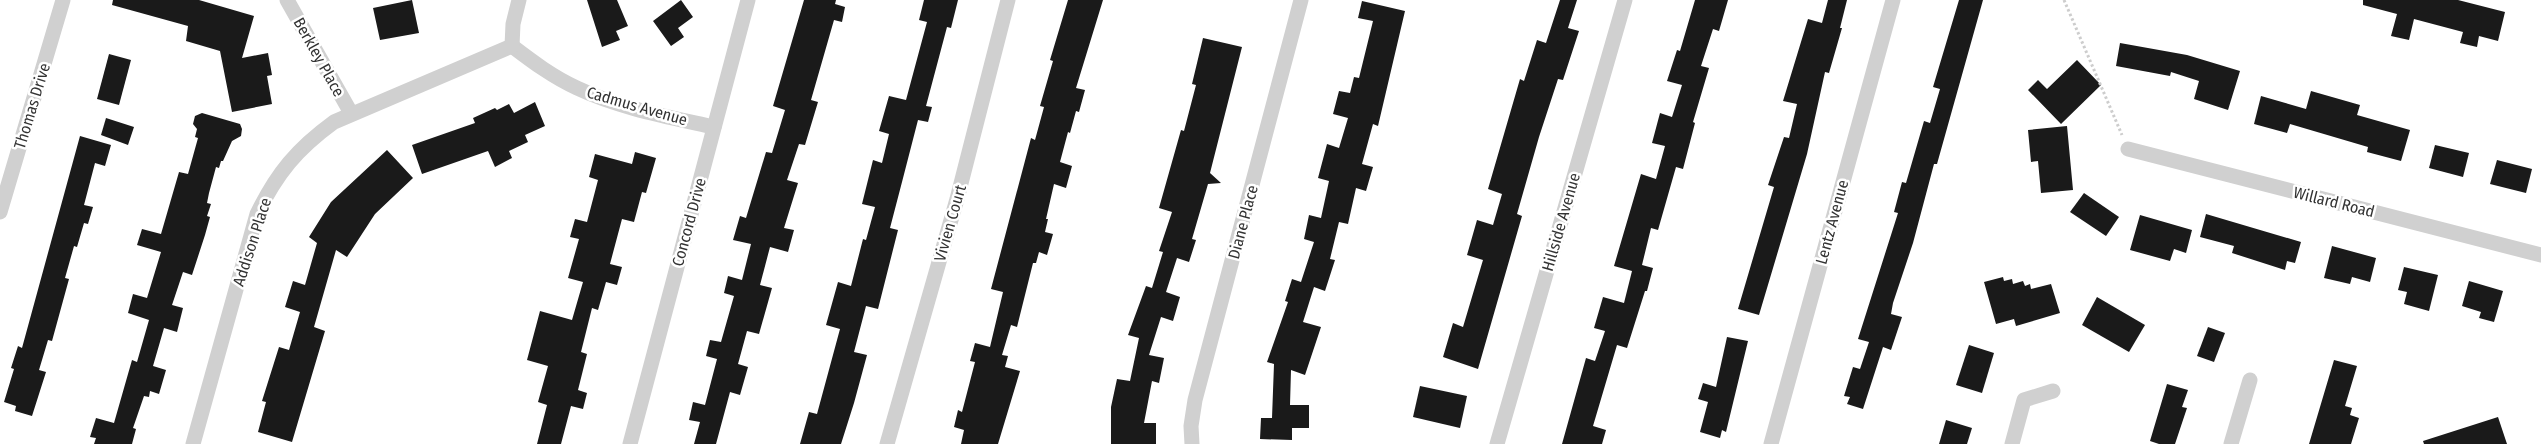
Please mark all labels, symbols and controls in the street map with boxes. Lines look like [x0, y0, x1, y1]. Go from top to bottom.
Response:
street label: Berkley Place [290, 14, 348, 100]
street label: Thomas Drive [10, 61, 54, 151]
street label: Cadmus Avenue [585, 83, 690, 129]
street label: Hillside Avenue [1538, 171, 1584, 273]
street label: Concord Drive [668, 176, 710, 268]
street label: Lentz Avenue [1812, 178, 1852, 266]
street label: Vivien Court [930, 182, 970, 264]
street label: Diane Place [1224, 183, 1262, 261]
street label: Willard Road [2291, 183, 2377, 221]
street label: Addison Place [229, 195, 275, 289]

